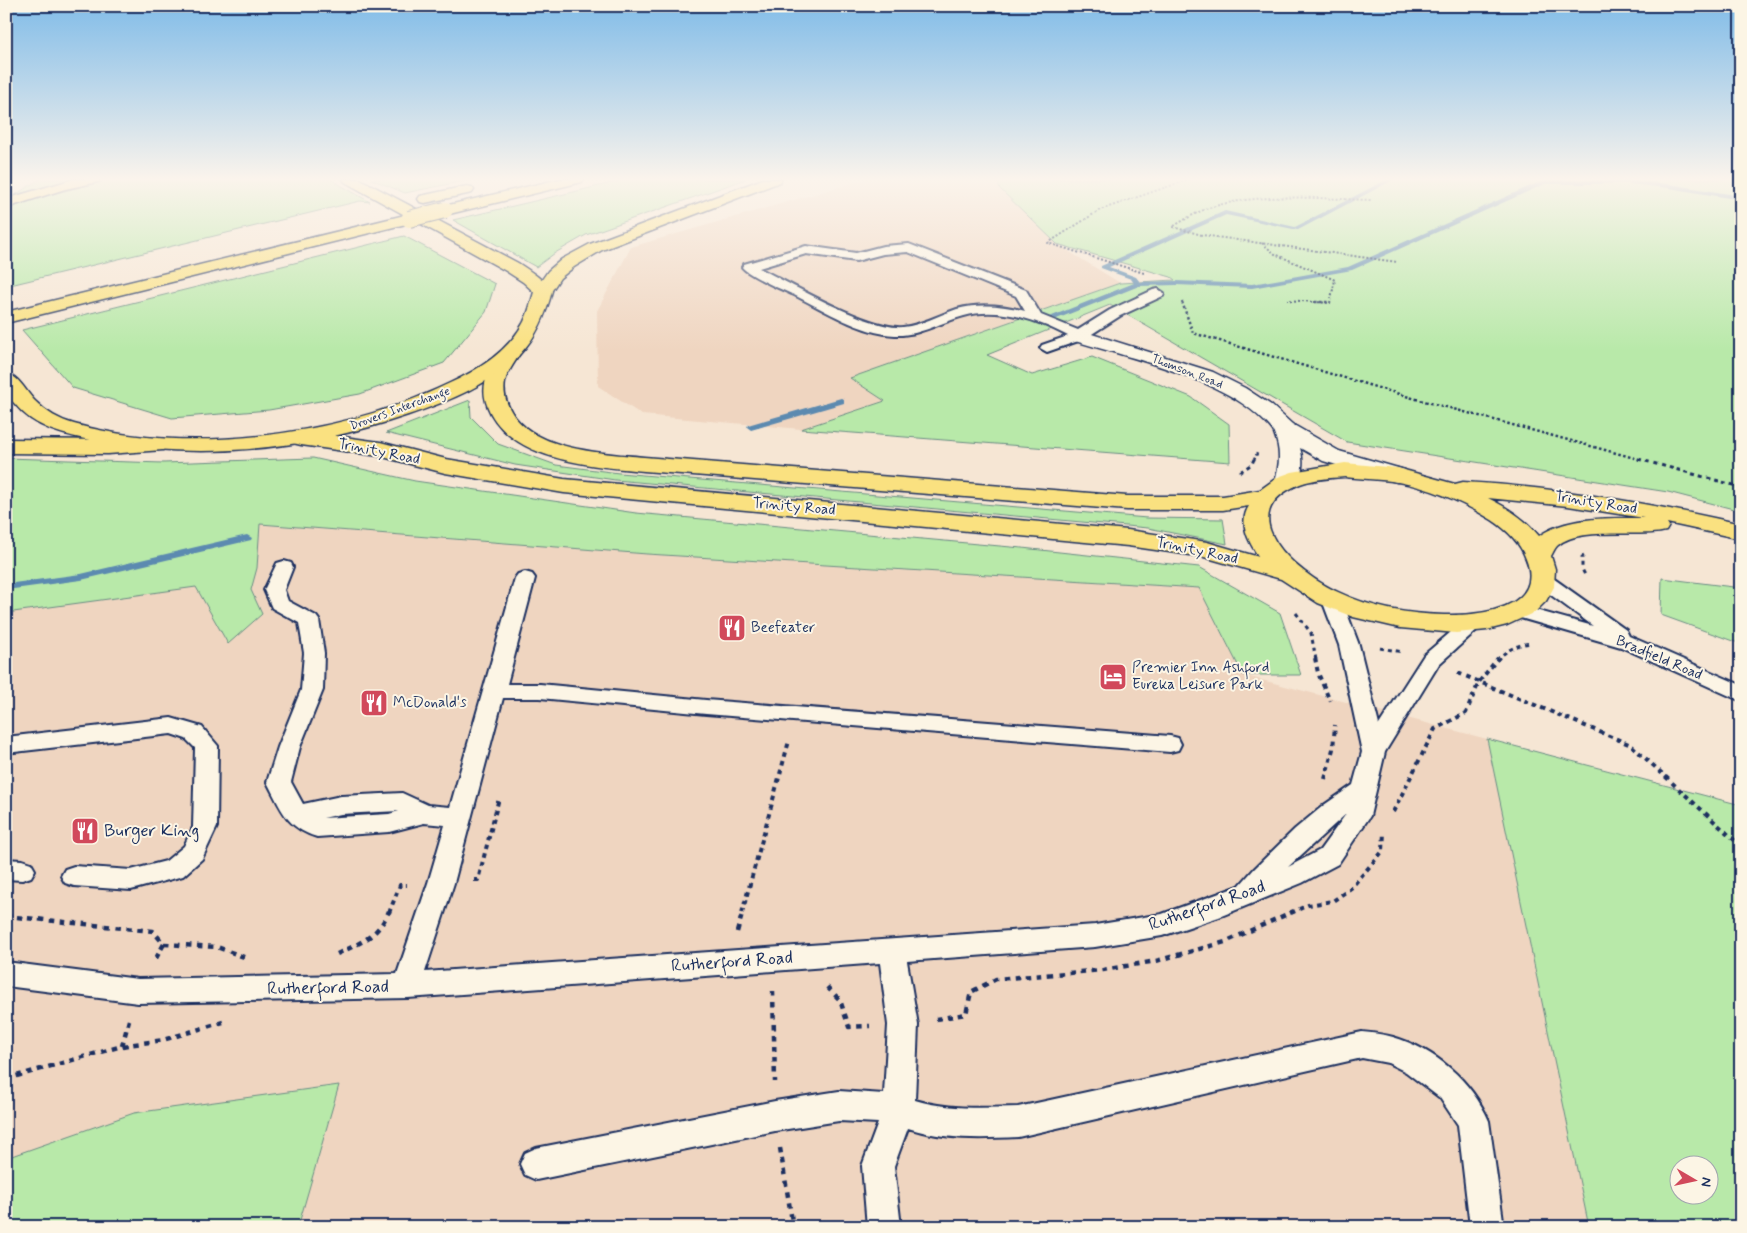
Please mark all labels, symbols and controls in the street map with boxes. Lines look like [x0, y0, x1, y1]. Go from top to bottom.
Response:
street label: Thomson Road [1149, 351, 1225, 393]
street label: Drovers Interchange [348, 383, 453, 436]
street label: Trinity Road [336, 434, 422, 470]
street label: Trinity Road [1553, 487, 1639, 519]
street label: Trinity Road [752, 493, 836, 521]
street label: Trinity Road [1154, 533, 1240, 569]
restaurant icon: Beefeater [717, 613, 747, 643]
place label: Beefeater [751, 618, 815, 638]
street label: Bradfield Road [1613, 631, 1705, 685]
place label: Premier Inn Ashford Eureka Leisure Park [1132, 658, 1269, 695]
hotel icon: Premier Inn Ashford Eureka Leisure Park [1098, 662, 1128, 692]
restaurant icon: McDonald's [359, 688, 389, 718]
place label: McDonald's [393, 693, 467, 713]
restaurant icon: Burger King [70, 816, 100, 846]
place label: Burger King [104, 819, 199, 844]
street label: Rutherford Road [1146, 875, 1269, 939]
street label: Rutherford Road [670, 946, 794, 980]
street label: Rutherford Road [267, 975, 389, 1003]
north arrow [1670, 1156, 1720, 1206]
text: N [1696, 1176, 1715, 1188]

